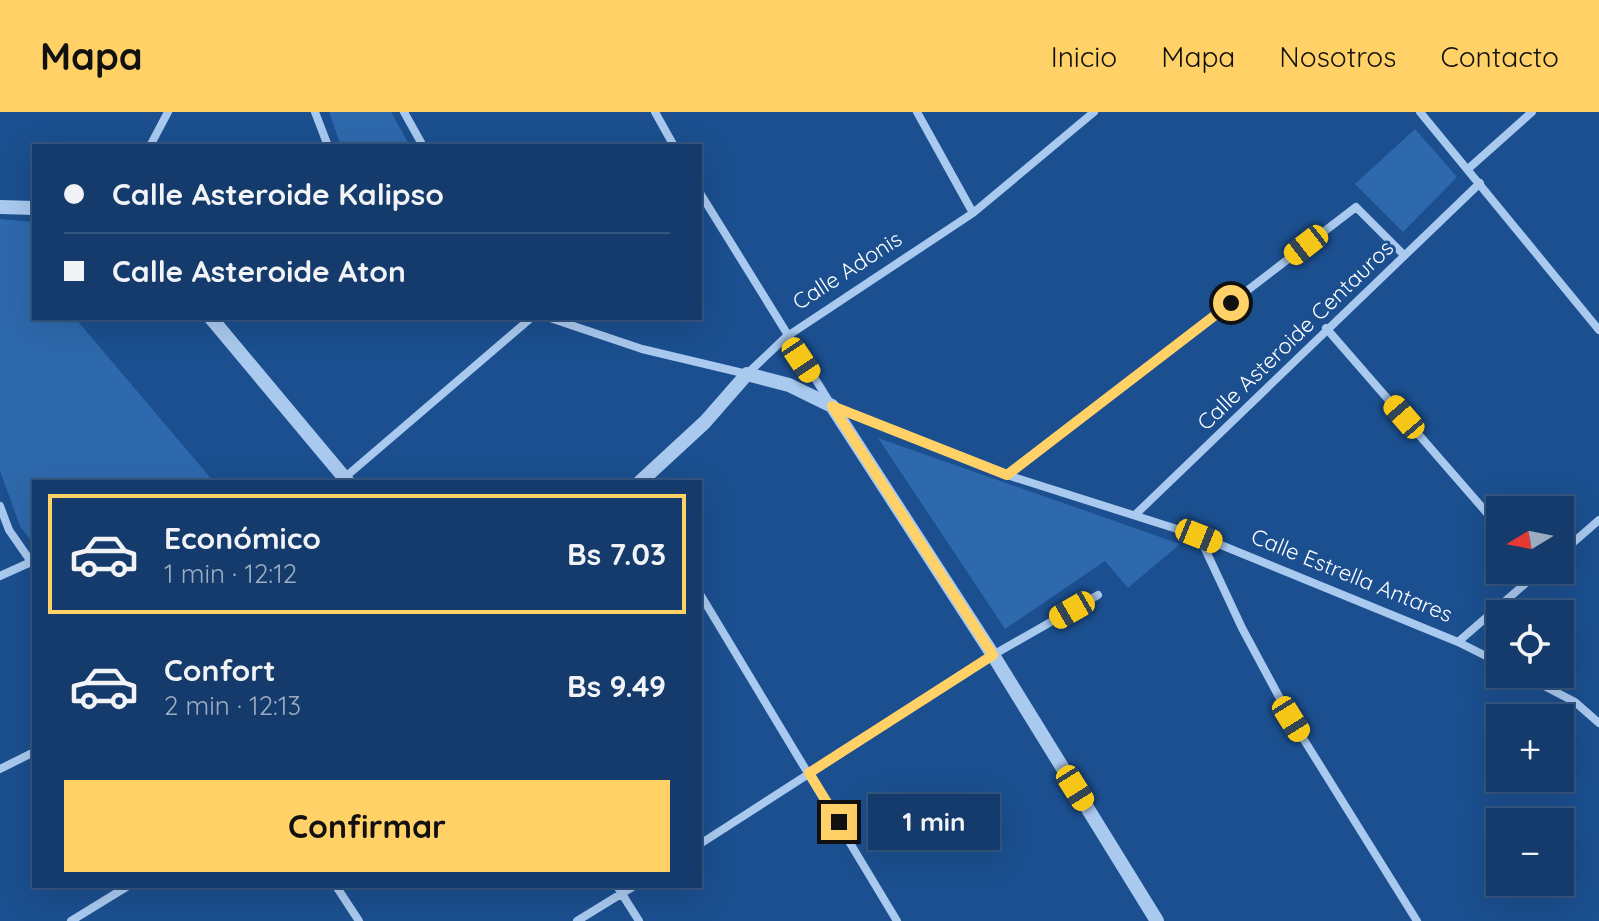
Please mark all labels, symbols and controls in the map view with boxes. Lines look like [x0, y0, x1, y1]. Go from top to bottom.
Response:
text: Mapa [40, 32, 143, 80]
text: Inicio [1051, 39, 1117, 74]
text: Mapa [1161, 39, 1235, 74]
text: Nosotros [1279, 39, 1396, 74]
text: Contacto [1440, 39, 1559, 74]
text: Calle Asteroide Kalipso [112, 175, 444, 213]
car [1280, 221, 1332, 269]
street label: Calle Adonis [787, 224, 907, 316]
street label: Calle Asteroide Centauros [1191, 234, 1399, 436]
text: Calle Asteroide Aton [112, 252, 406, 290]
route start [1213, 285, 1249, 321]
car [778, 333, 824, 387]
car [1379, 391, 1429, 443]
north arrow [1486, 496, 1574, 584]
map controls [1486, 496, 1574, 896]
car [1172, 516, 1226, 556]
icon: car [68, 518, 140, 590]
text: Económico [164, 519, 321, 557]
street label: Calle Estrella Antares [1247, 522, 1457, 628]
text: Bs 7.03 [567, 535, 666, 573]
text: 1 min · 12:12 [164, 557, 297, 590]
car [1045, 588, 1099, 632]
button: locate [1486, 600, 1574, 688]
icon: car [68, 650, 140, 722]
text: Confort [164, 651, 276, 689]
text: Bs 9.49 [567, 667, 666, 705]
text: 2 min · 12:13 [164, 689, 301, 722]
car [1268, 692, 1314, 746]
button: + [1486, 704, 1574, 792]
car [1052, 761, 1098, 815]
button: Confirmar [64, 780, 670, 872]
callout: 1 min [867, 794, 999, 850]
route end [821, 804, 857, 840]
text: 1 min [903, 805, 966, 838]
button: − [1486, 808, 1574, 896]

